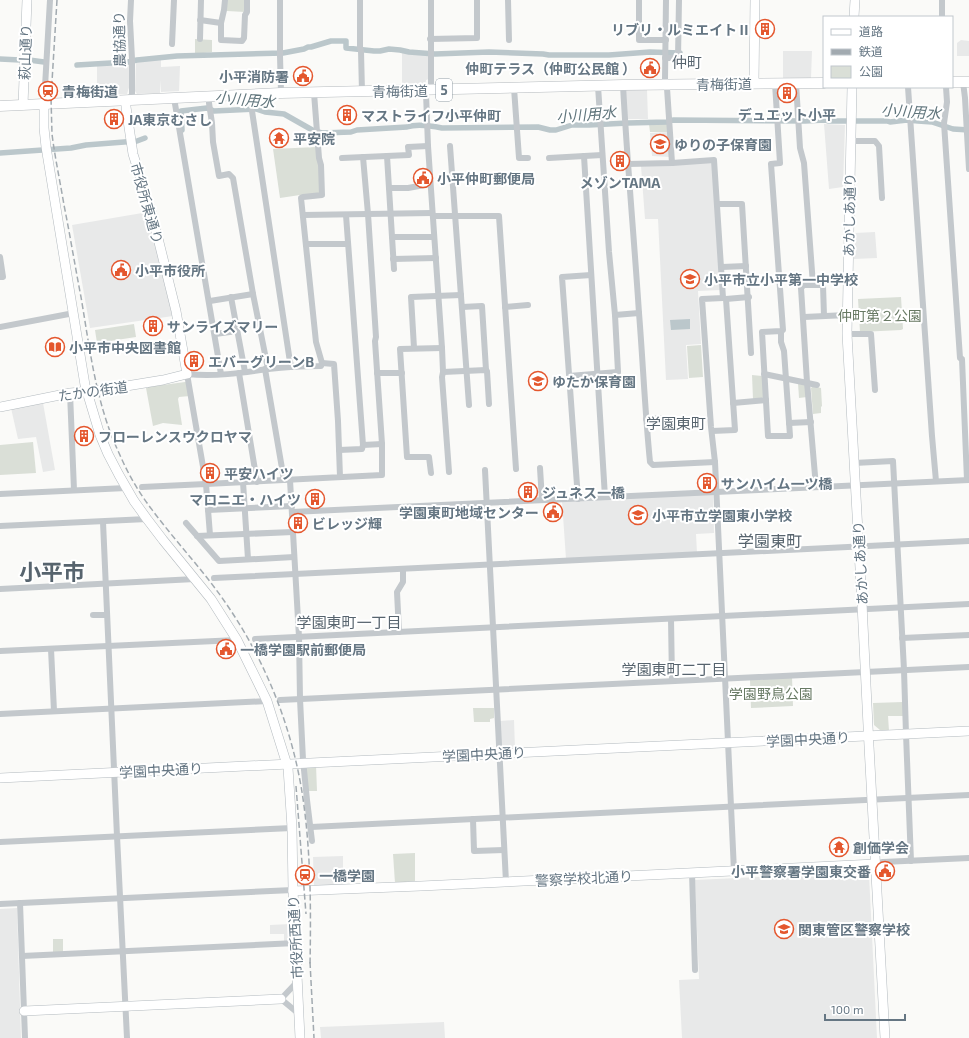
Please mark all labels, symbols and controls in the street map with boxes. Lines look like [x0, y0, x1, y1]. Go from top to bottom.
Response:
street label: 農協通り [110, 11, 128, 67]
legend [823, 16, 953, 88]
building icon: リブリ・ルミエイトⅡ [754, 18, 776, 40]
place label: リブリ・ルミエイトⅡ [611, 21, 751, 38]
street label: 萩山通り [16, 24, 34, 80]
text: 道路 [859, 24, 883, 38]
text: 鉄道 [859, 44, 883, 58]
district label: 仲町 [672, 53, 702, 71]
public building icon: 仲町テラス（仲町公民館 ） [639, 57, 661, 79]
place label: 仲町テラス（仲町公民館 ） [465, 60, 636, 77]
text: 公園 [859, 64, 883, 78]
public building icon: 小平消防署 [292, 65, 314, 87]
place label: 小平消防署 [219, 68, 289, 85]
street label: 青梅街道 [696, 75, 752, 93]
road number: 5 [436, 79, 452, 101]
station icon: 青梅街道 [37, 80, 59, 102]
street label: 青梅街道 [372, 82, 428, 100]
building icon: デュエット小平 [776, 82, 798, 104]
place label: 青梅街道 [62, 83, 118, 100]
water label: 小川用水 [214, 87, 278, 111]
water label: 小川用水 [880, 100, 944, 122]
water label: 小川用水 [555, 102, 619, 126]
building icon: マストライフ小平仲町 [336, 104, 358, 126]
place label: デュエット小平 [738, 106, 836, 123]
place label: マストライフ小平仲町 [361, 107, 501, 124]
building icon: JA東京むさし [103, 108, 125, 130]
place label: JA東京むさし [128, 111, 212, 128]
temple icon: 平安院 [268, 127, 290, 149]
place label: 平安院 [293, 130, 335, 147]
school or university icon: ゆりの子保育園 [649, 133, 671, 155]
place label: ゆりの子保育園 [674, 136, 772, 153]
building icon: メゾンTAMA [609, 150, 631, 172]
street label: 市役所東通り [127, 160, 167, 246]
public building icon: 小平仲町郵便局 [412, 167, 434, 189]
place label: 小平仲町郵便局 [437, 170, 535, 187]
street label: あかしあ通り [840, 173, 858, 257]
place label: メゾンTAMA [580, 174, 661, 191]
public building icon: 小平市役所 [110, 259, 132, 281]
place label: 小平市役所 [135, 262, 205, 279]
school or university icon: 小平市立小平第一中学校 [679, 268, 701, 290]
place label: 小平市立小平第一中学校 [704, 271, 858, 288]
park label: 仲町第２公園 [838, 307, 922, 324]
building icon: サンライズマリー [142, 315, 164, 337]
place label: サンライズマリー [167, 318, 279, 335]
library icon: 小平市中央図書館 [44, 336, 66, 358]
place label: 小平市中央図書館 [69, 339, 181, 356]
building icon: エバーグリーンB [183, 350, 205, 372]
place label: エバーグリーンB [208, 353, 314, 370]
school or university icon: ゆたか保育園 [527, 370, 549, 392]
place label: ゆたか保育園 [552, 373, 636, 390]
street label: たかの街道 [57, 378, 129, 404]
district label: 学園東町 [646, 414, 706, 432]
building icon: フローレンスウクロヤマ [73, 425, 95, 447]
place label: フローレンスウクロヤマ [98, 428, 252, 445]
building icon: 平安ハイツ [199, 462, 221, 484]
place label: 平安ハイツ [224, 465, 294, 482]
building icon: サンハイム一ツ橋 [696, 472, 718, 494]
place label: サンハイム一ツ橋 [721, 475, 832, 492]
building icon: ジュネス一橋 [517, 481, 539, 503]
place label: ジュネス一橋 [542, 484, 625, 501]
building icon: マロニエ・ハイツ [304, 488, 326, 510]
place label: マロニエ・ハイツ [189, 491, 301, 508]
public building icon: 学園東町地域センター [542, 501, 564, 523]
place label: 学園東町地域センター [399, 504, 539, 521]
school or university icon: 小平市立学園東小学校 [627, 504, 649, 526]
place label: 小平市立学園東小学校 [652, 507, 792, 524]
building icon: ビレッジ輝 [287, 512, 309, 534]
place label: ビレッジ輝 [312, 515, 382, 532]
street label: あかしあ通り [849, 521, 871, 605]
district label: 学園東町 [738, 531, 802, 550]
district label: 小平市 [19, 558, 85, 584]
district label: 学園東町一丁目 [296, 613, 402, 631]
public building icon: 一橋学園駅前郵便局 [215, 638, 237, 660]
place label: 一橋学園駅前郵便局 [240, 641, 366, 658]
district label: 学園東町二丁目 [621, 660, 727, 678]
park label: 学園野鳥公園 [729, 685, 813, 702]
street label: 学園中央通り [766, 728, 850, 750]
street label: 学園中央通り [442, 743, 526, 765]
street label: 学園中央通り [119, 759, 203, 781]
temple icon: 創価学会 [828, 836, 850, 858]
place label: 創価学会 [853, 839, 909, 856]
public building icon: 小平警察署学園東交番 [874, 860, 896, 882]
place label: 小平警察署学園東交番 [731, 863, 871, 880]
station icon: 一橋学園 [294, 864, 316, 886]
place label: 一橋学園 [319, 867, 375, 884]
street label: 警察学校北通り [535, 867, 633, 889]
street label: 市役所西通り [284, 895, 306, 979]
school or university icon: 関東管区警察学校 [773, 918, 795, 940]
place label: 関東管区警察学校 [798, 921, 910, 938]
scale bar [825, 996, 905, 1022]
text: 100 m [831, 1002, 863, 1016]

